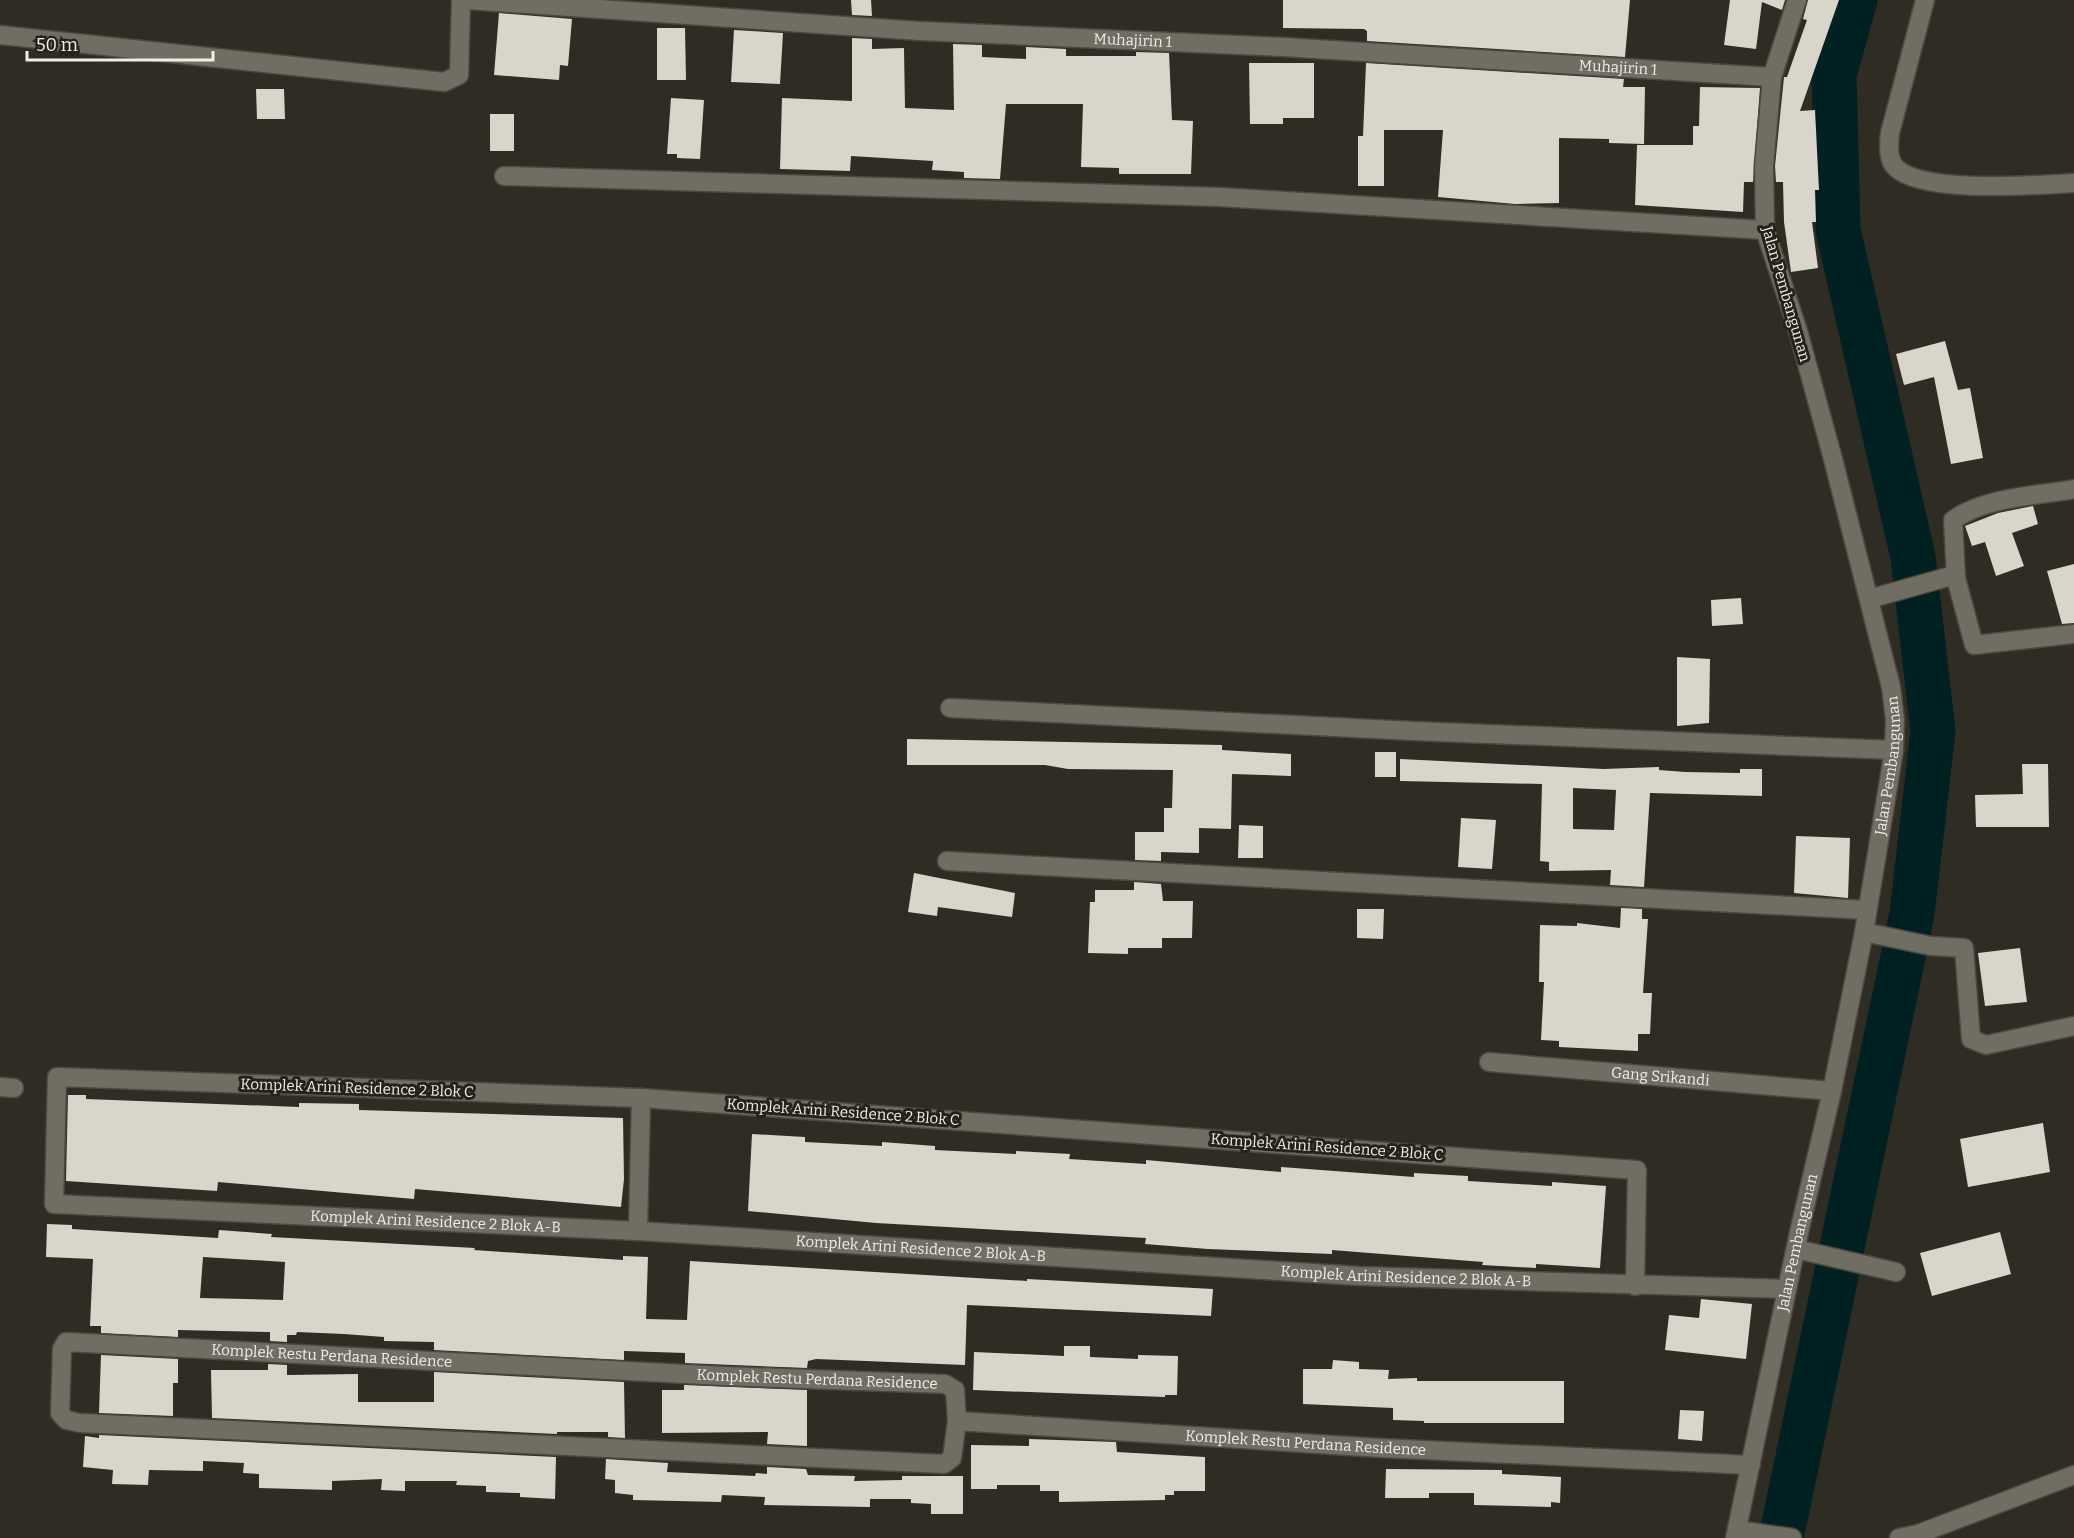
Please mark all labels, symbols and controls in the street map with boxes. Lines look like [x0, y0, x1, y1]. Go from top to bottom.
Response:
scale bar [27, 24, 213, 62]
street label: Muhajirin 1 [1093, 30, 1172, 51]
text: 50 m [36, 34, 78, 56]
street label: Muhajirin 1 [1578, 56, 1658, 79]
street label: Jalan Pembangunan [1758, 223, 1814, 364]
street label: Jalan Pembangunan [1871, 695, 1904, 838]
street label: Gang Srikandi [1610, 1063, 1711, 1090]
street label: Komplek Arini Residence 2 Blok C [240, 1075, 474, 1101]
street label: Komplek Arini Residence 2 Blok C [726, 1095, 960, 1129]
street label: Komplek Arini Residence 2 Blok C [1210, 1130, 1444, 1164]
street label: Jalan Pembangunan [1773, 1172, 1821, 1314]
street label: Komplek Arini Residence 2 Blok A-B [310, 1207, 561, 1236]
street label: Komplek Arini Residence 2 Blok A-B [795, 1232, 1047, 1265]
street label: Komplek Arini Residence 2 Blok A-B [1280, 1262, 1532, 1290]
street label: Komplek Restu Perdana Residence [211, 1341, 453, 1371]
street label: Komplek Restu Perdana Residence [696, 1366, 938, 1393]
street label: Komplek Restu Perdana Residence [1185, 1427, 1426, 1459]

